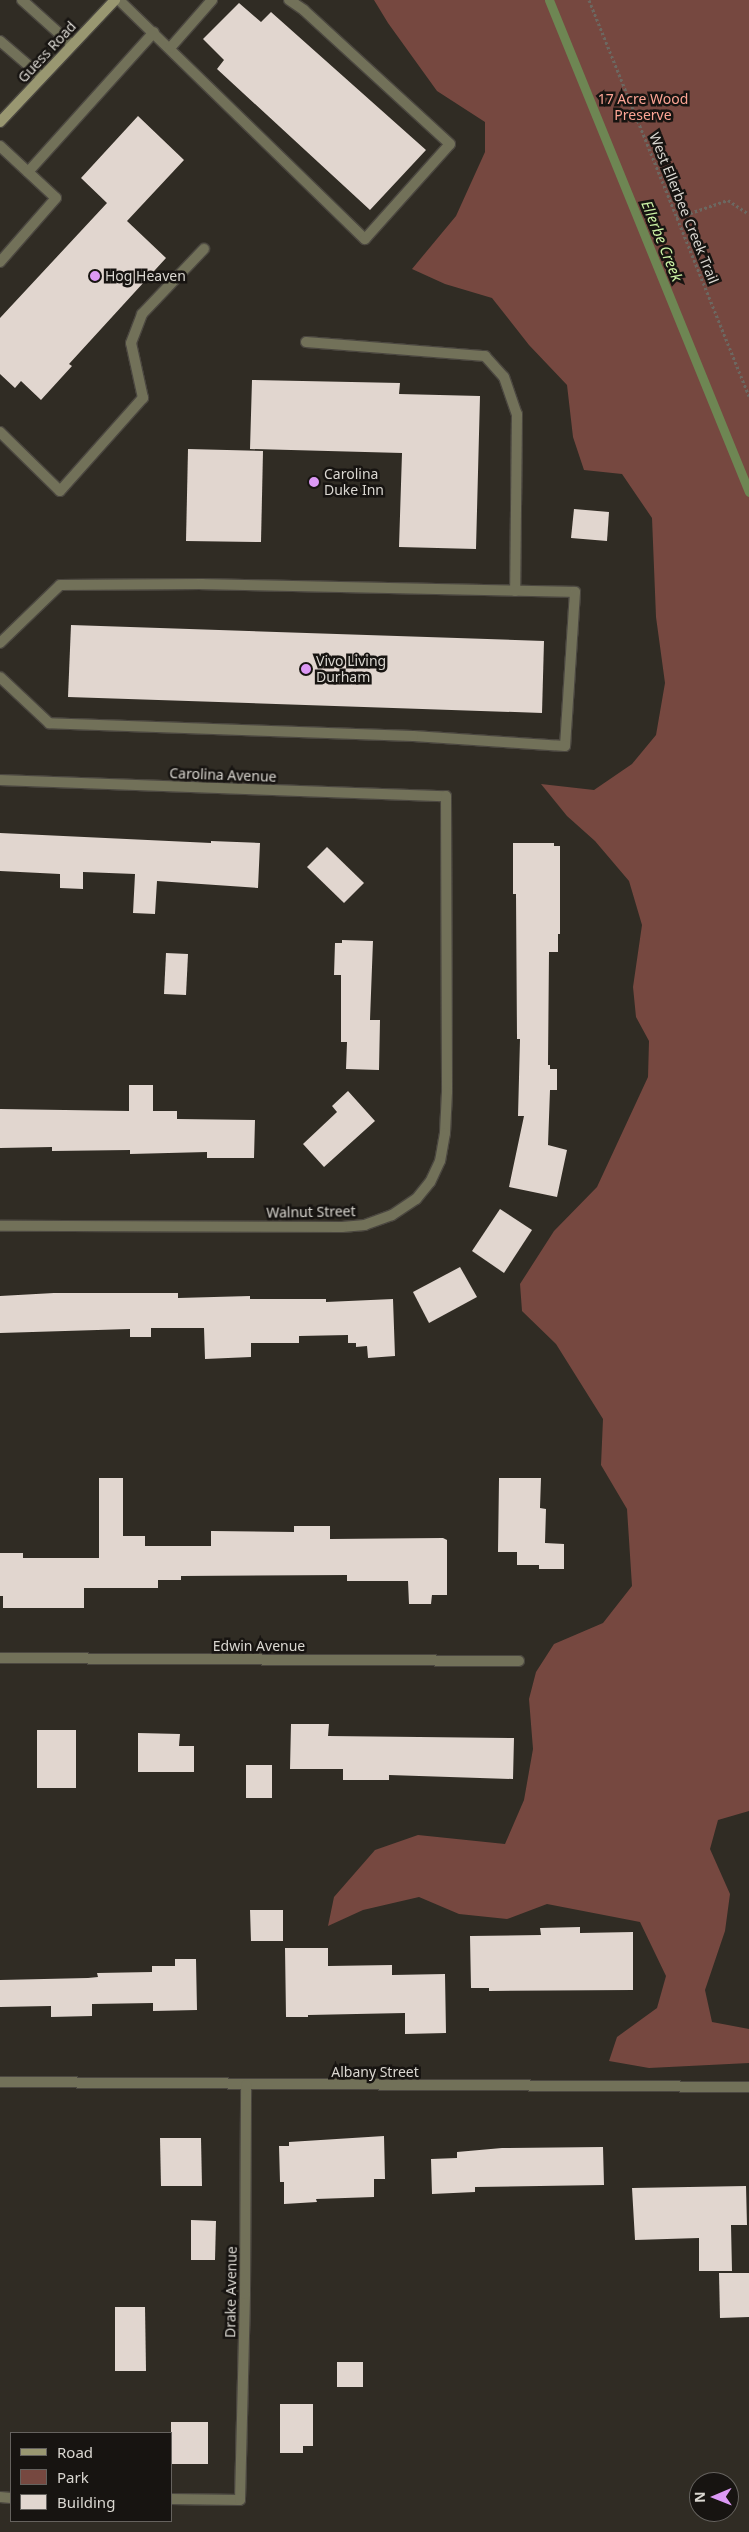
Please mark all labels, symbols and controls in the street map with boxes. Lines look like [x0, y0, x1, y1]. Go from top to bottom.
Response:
street label: Guess Road [14, 18, 80, 86]
park label: 17 Acre Wood Preserve [598, 91, 688, 124]
street label: West Ellerbee Creek Trail [646, 130, 722, 286]
water label: Ellerbe Creek [638, 198, 686, 284]
place label: Hog Heaven [105, 268, 186, 284]
marker: Hog Heaven [89, 270, 101, 282]
place label: Carolina Duke Inn [324, 466, 384, 498]
marker: Carolina Duke Inn [308, 476, 320, 488]
place label: Vivo Living Durham [316, 653, 386, 686]
marker: Vivo Living Durham [300, 663, 312, 675]
street label: Carolina Avenue [169, 765, 277, 785]
street label: Walnut Street [266, 1203, 356, 1221]
street label: Edwin Avenue [213, 1638, 305, 1654]
street label: Albany Street [331, 2064, 419, 2080]
street label: Drake Avenue [222, 2246, 240, 2338]
legend [10, 2432, 172, 2522]
text: Road [57, 2442, 93, 2462]
text: Park [57, 2467, 89, 2487]
north arrow [689, 2472, 739, 2522]
text: N [690, 2491, 709, 2503]
text: Building [57, 2492, 115, 2512]

